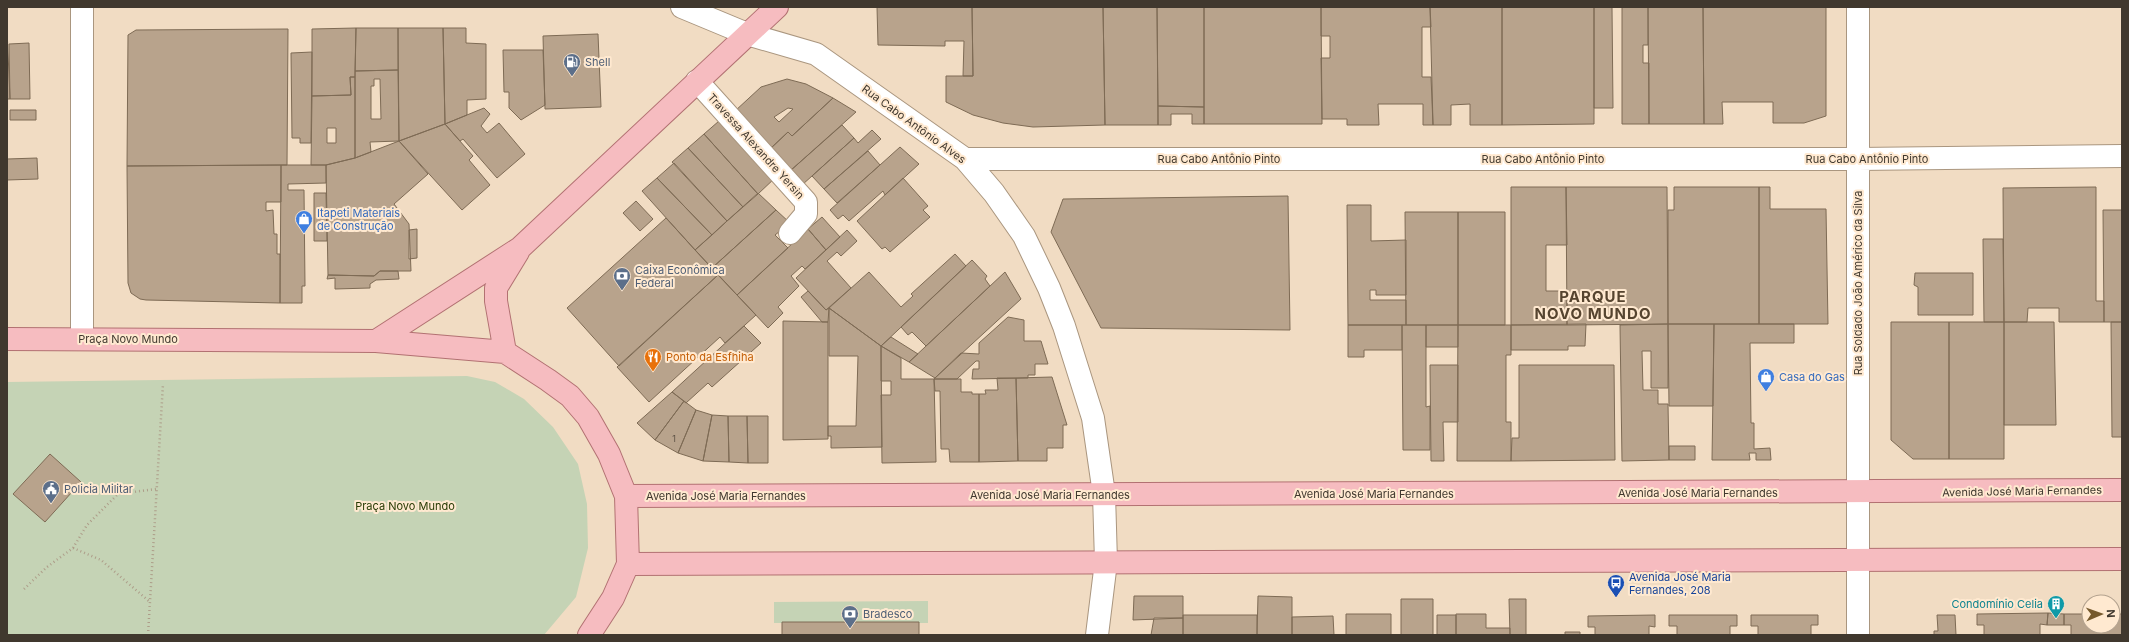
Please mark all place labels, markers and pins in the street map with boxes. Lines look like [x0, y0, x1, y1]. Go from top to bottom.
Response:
fuel station icon: Shell [562, 52, 582, 77]
place label: Shell [585, 55, 610, 69]
place label: Itapeti Materiais de Construção [317, 206, 400, 233]
shop icon: Itapeti Materiais de Construção [294, 209, 314, 234]
place label: Caixa Econômica Federal [635, 263, 725, 290]
bank icon: Caixa Econômica Federal [612, 266, 632, 291]
restaurant icon: Ponto da Esfhiha [643, 347, 663, 372]
place label: Ponto da Esfhiha [666, 350, 754, 364]
shop icon: Casa do Gas [1756, 367, 1776, 392]
place label: Casa do Gas [1779, 370, 1845, 384]
public building icon: Policia Militar [41, 479, 61, 504]
place label: Policia Militar [64, 482, 133, 496]
place label: Avenida José Maria Fernandes, 208 [1629, 570, 1731, 597]
bus stop icon: Avenida José Maria Fernandes, 208 [1606, 573, 1626, 598]
building icon: Condomínio Celia [2046, 594, 2066, 619]
place label: Condomínio Celia [1951, 597, 2043, 611]
bank icon: Bradesco [840, 604, 860, 629]
place label: Bradesco [863, 607, 913, 621]

